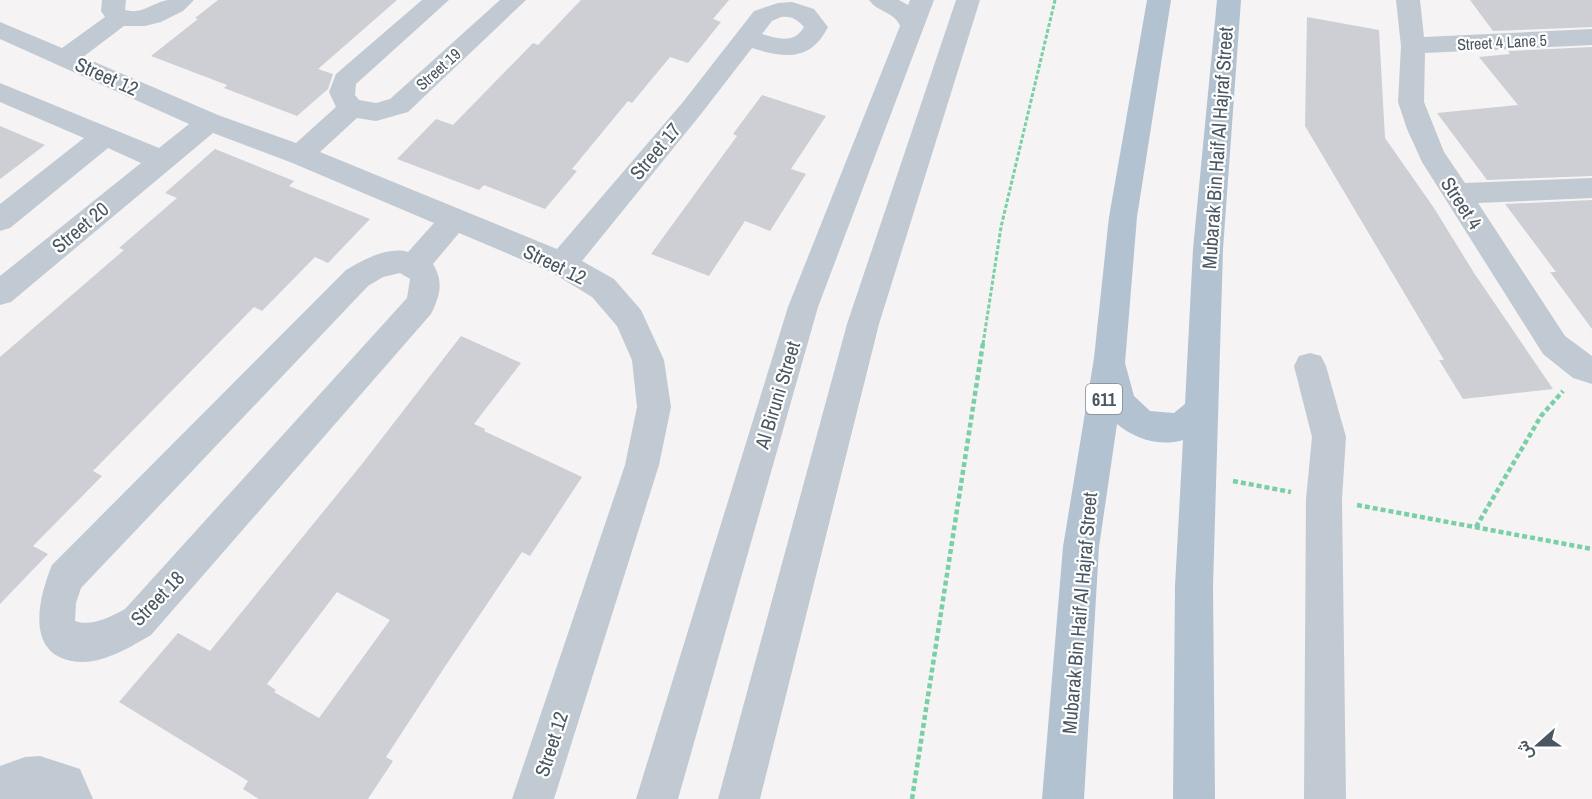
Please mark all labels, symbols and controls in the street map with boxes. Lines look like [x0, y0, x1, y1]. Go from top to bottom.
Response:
street label: Mubarak Bin Haif Al Hajraf Street [1195, 26, 1239, 270]
street label: Street 4 Lane 5 [1457, 29, 1547, 55]
street label: Street 19 [411, 43, 465, 95]
street label: Street 12 [71, 50, 143, 102]
street label: Street 17 [623, 117, 687, 185]
street label: Street 4 [1435, 172, 1489, 234]
street label: Street 20 [46, 195, 114, 259]
street label: Street 12 [519, 237, 591, 291]
street label: Al Biruni Street [748, 337, 806, 453]
road number: 611 [1086, 384, 1122, 414]
street label: Mubarak Bin Haif Al Hajraf Street [1055, 491, 1103, 735]
street label: Street 18 [124, 565, 190, 631]
street label: Street 12 [528, 708, 574, 780]
north arrow [1508, 715, 1568, 775]
text: ش [1510, 737, 1538, 763]

